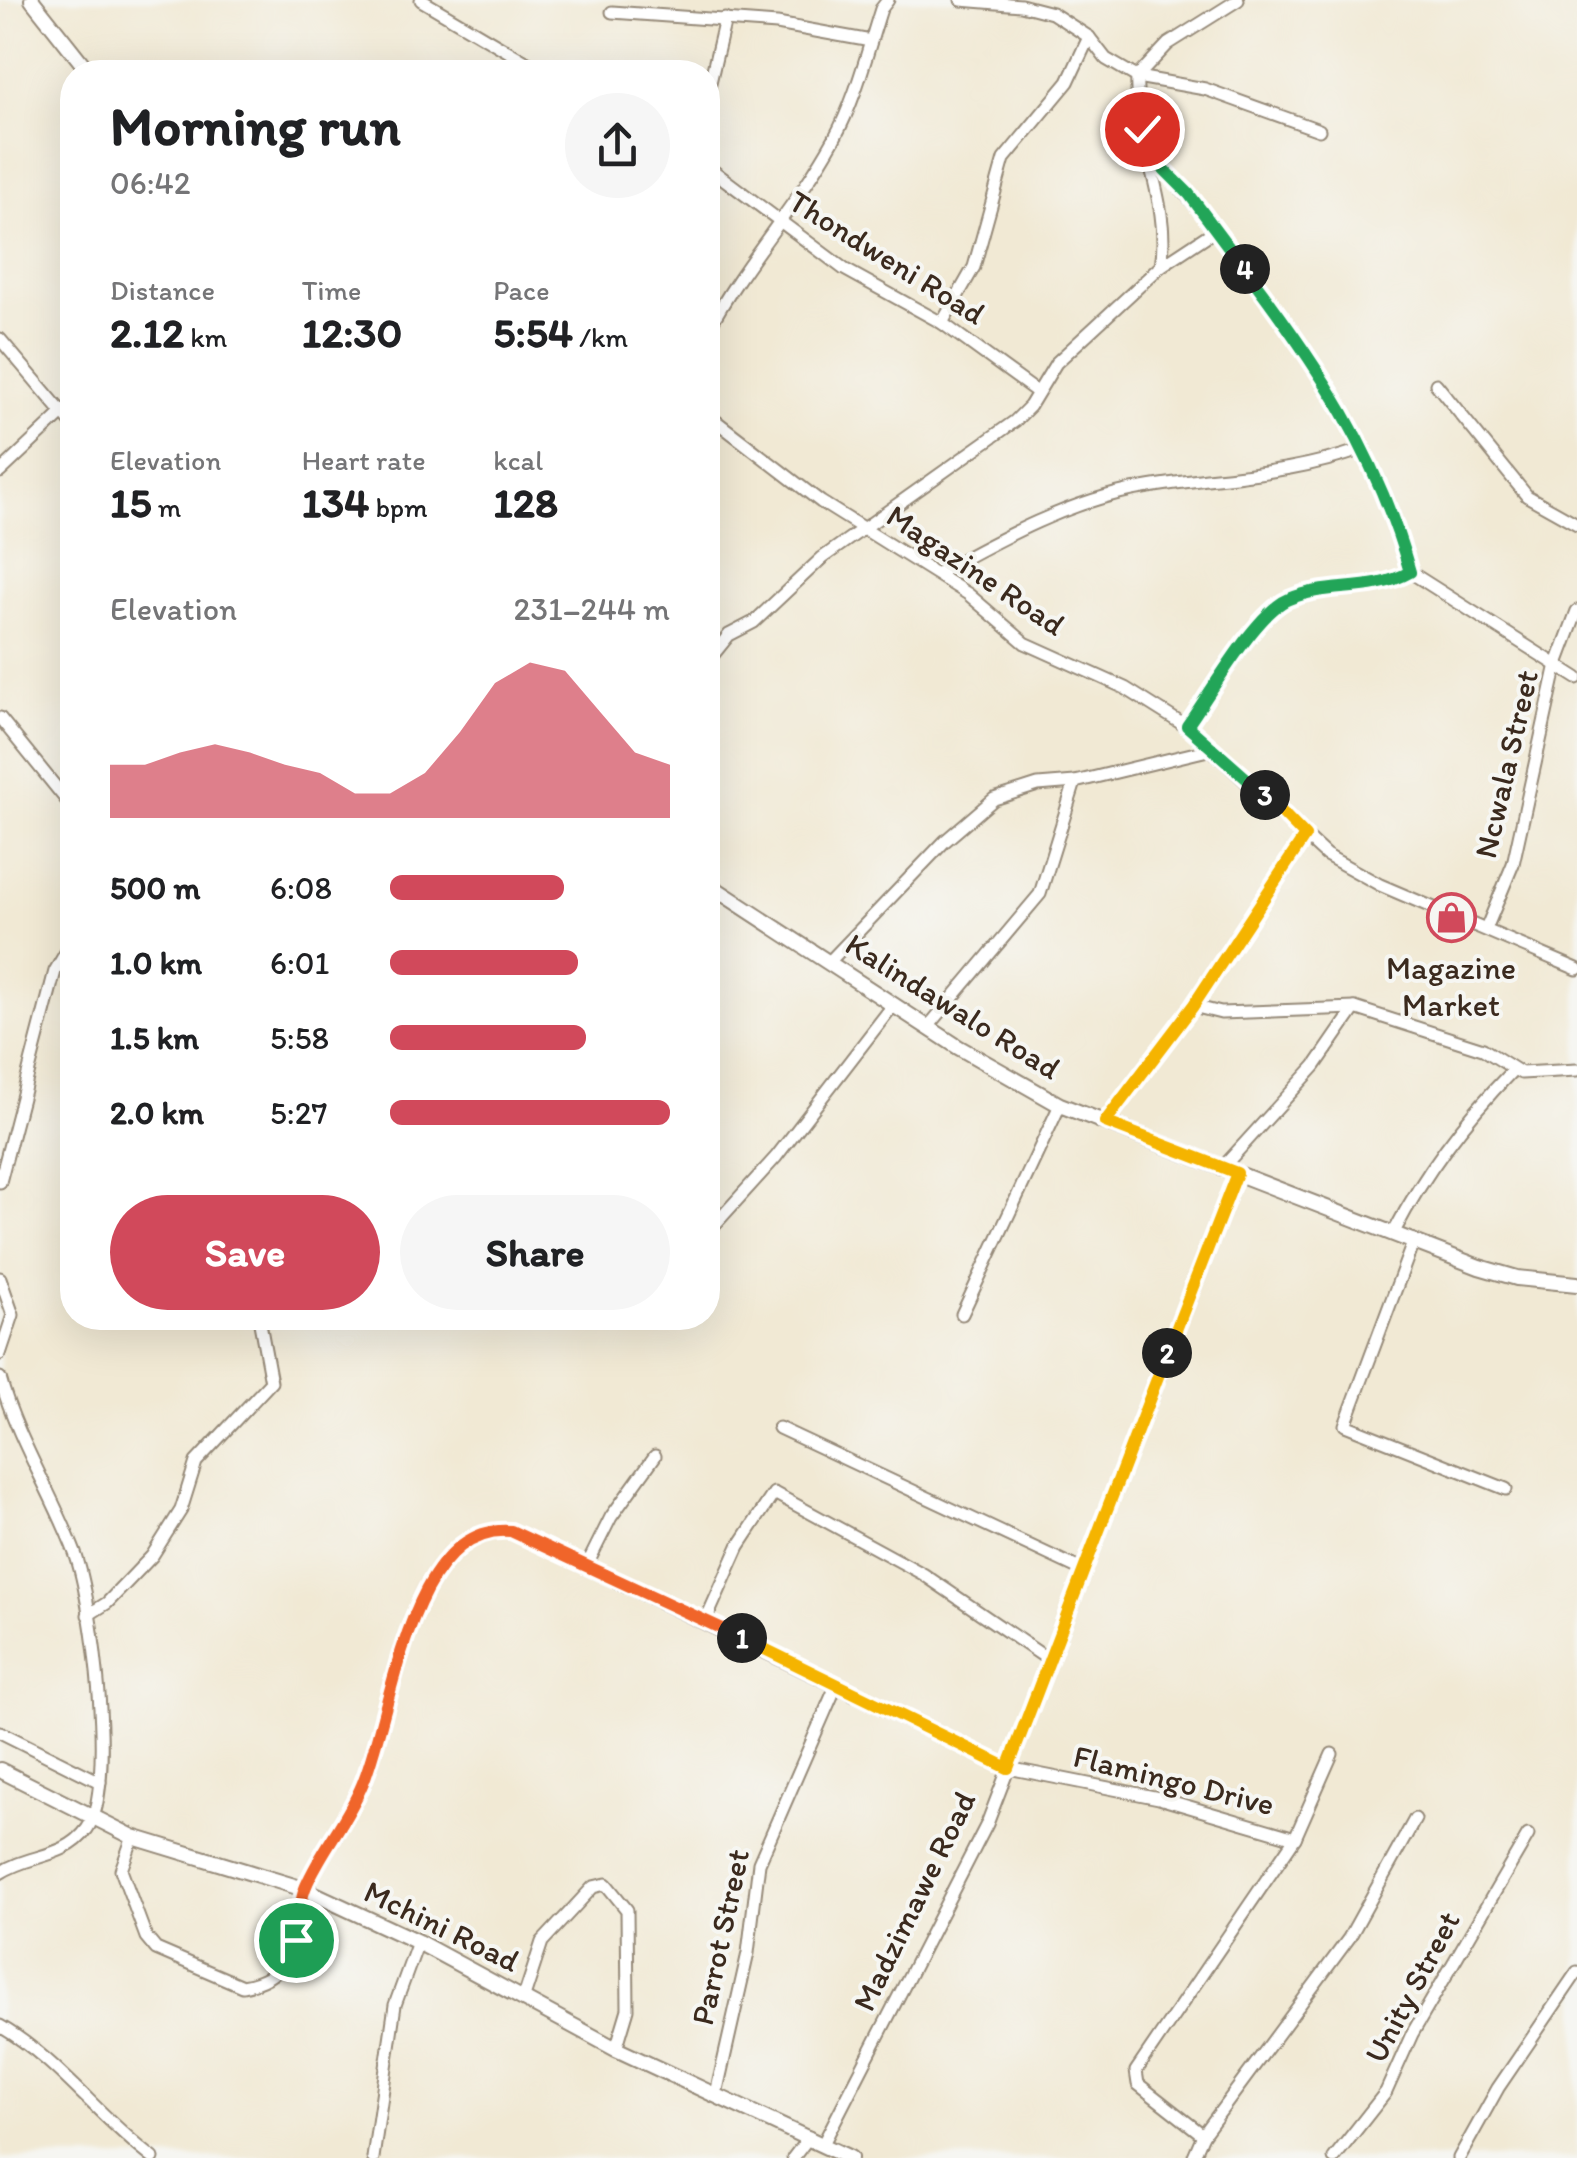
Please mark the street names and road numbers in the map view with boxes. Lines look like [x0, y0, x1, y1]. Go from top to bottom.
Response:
street label: Thondweni Road [782, 182, 992, 332]
street label: Magazine Road [880, 496, 1073, 644]
street label: Ncwala Street [1466, 666, 1546, 862]
street label: Kalindawalo Road [839, 925, 1067, 1087]
street label: Flamingo Drive [1070, 1737, 1278, 1823]
street label: Madzimawe Road [844, 1785, 984, 2017]
street label: Parrot Street [683, 1846, 757, 2028]
street label: Mchini Road [358, 1872, 526, 1980]
street label: Unity Street [1356, 1905, 1468, 2069]

